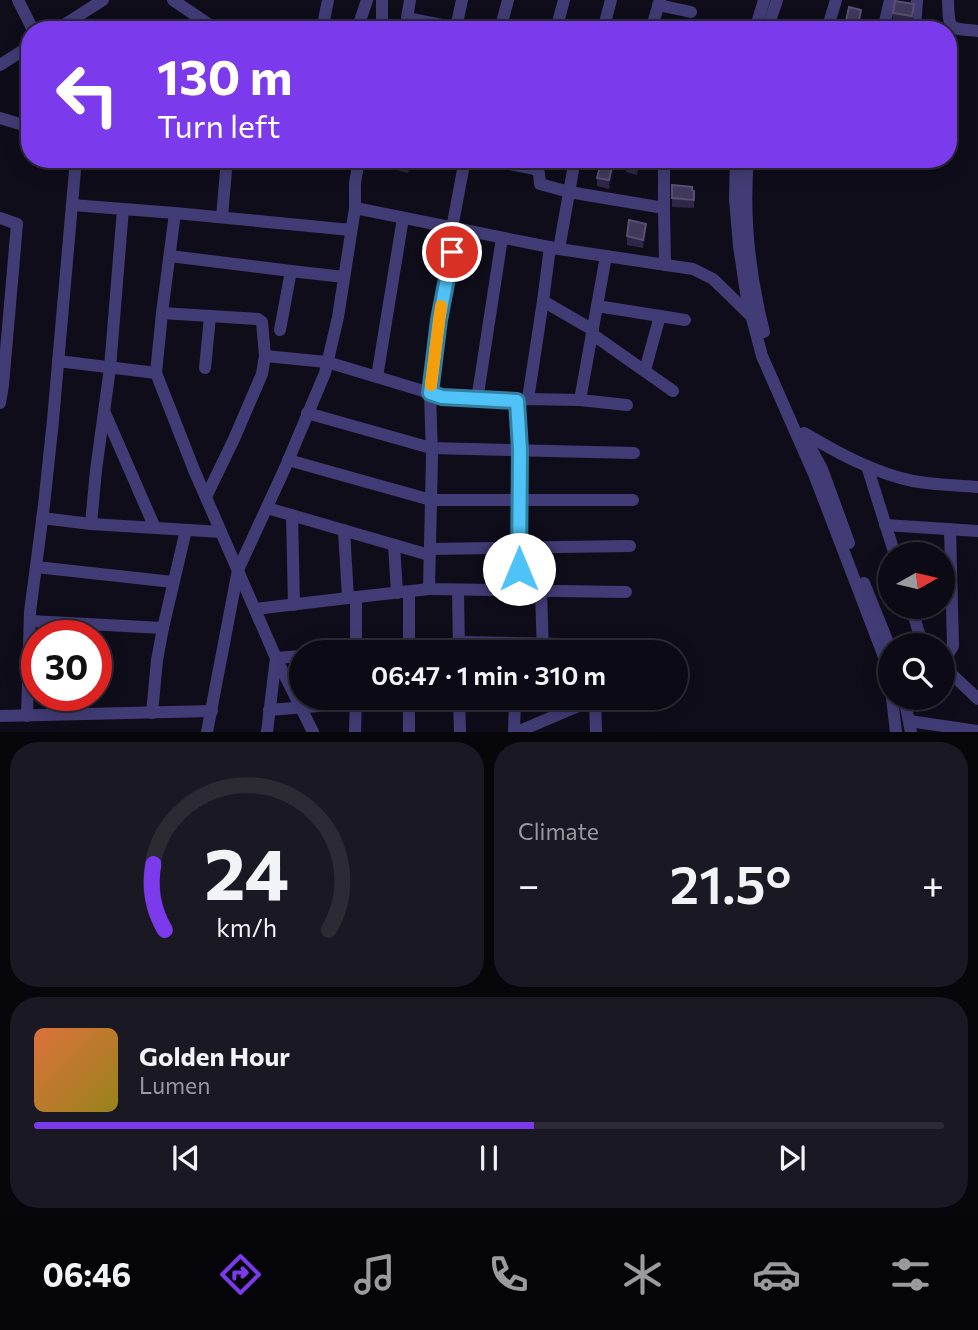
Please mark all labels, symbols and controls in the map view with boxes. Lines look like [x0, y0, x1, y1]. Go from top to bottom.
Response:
text: 130 m [157, 45, 292, 105]
icon: left [42, 49, 133, 140]
text: Turn left [157, 105, 281, 145]
pin [422, 222, 482, 282]
icon: arrive [433, 233, 471, 271]
position arrow [482, 532, 556, 606]
north arrow [878, 542, 956, 620]
map controls [878, 542, 955, 710]
speed limit sign: 30 [21, 620, 112, 711]
button: search [878, 633, 955, 710]
text: 06:47 · 1 min · 310 m [371, 659, 606, 690]
text: Climate [518, 817, 599, 845]
text: 24 [204, 827, 290, 916]
text: 21.5° [670, 851, 791, 915]
text: − [518, 860, 540, 907]
text: + [922, 860, 944, 907]
text: km/h [217, 912, 277, 942]
text: Golden Hour [139, 1040, 290, 1071]
text: Lumen [139, 1071, 210, 1099]
icon: previous [167, 1139, 205, 1177]
icon: pause [470, 1139, 508, 1177]
icon: next [773, 1139, 811, 1177]
icon: directions [216, 1250, 265, 1299]
icon: music [350, 1250, 399, 1299]
icon: phone [484, 1250, 533, 1299]
icon: climate [618, 1250, 667, 1299]
icon: car [752, 1250, 801, 1299]
icon: filters [886, 1250, 935, 1299]
text: 06:46 [43, 1254, 131, 1294]

